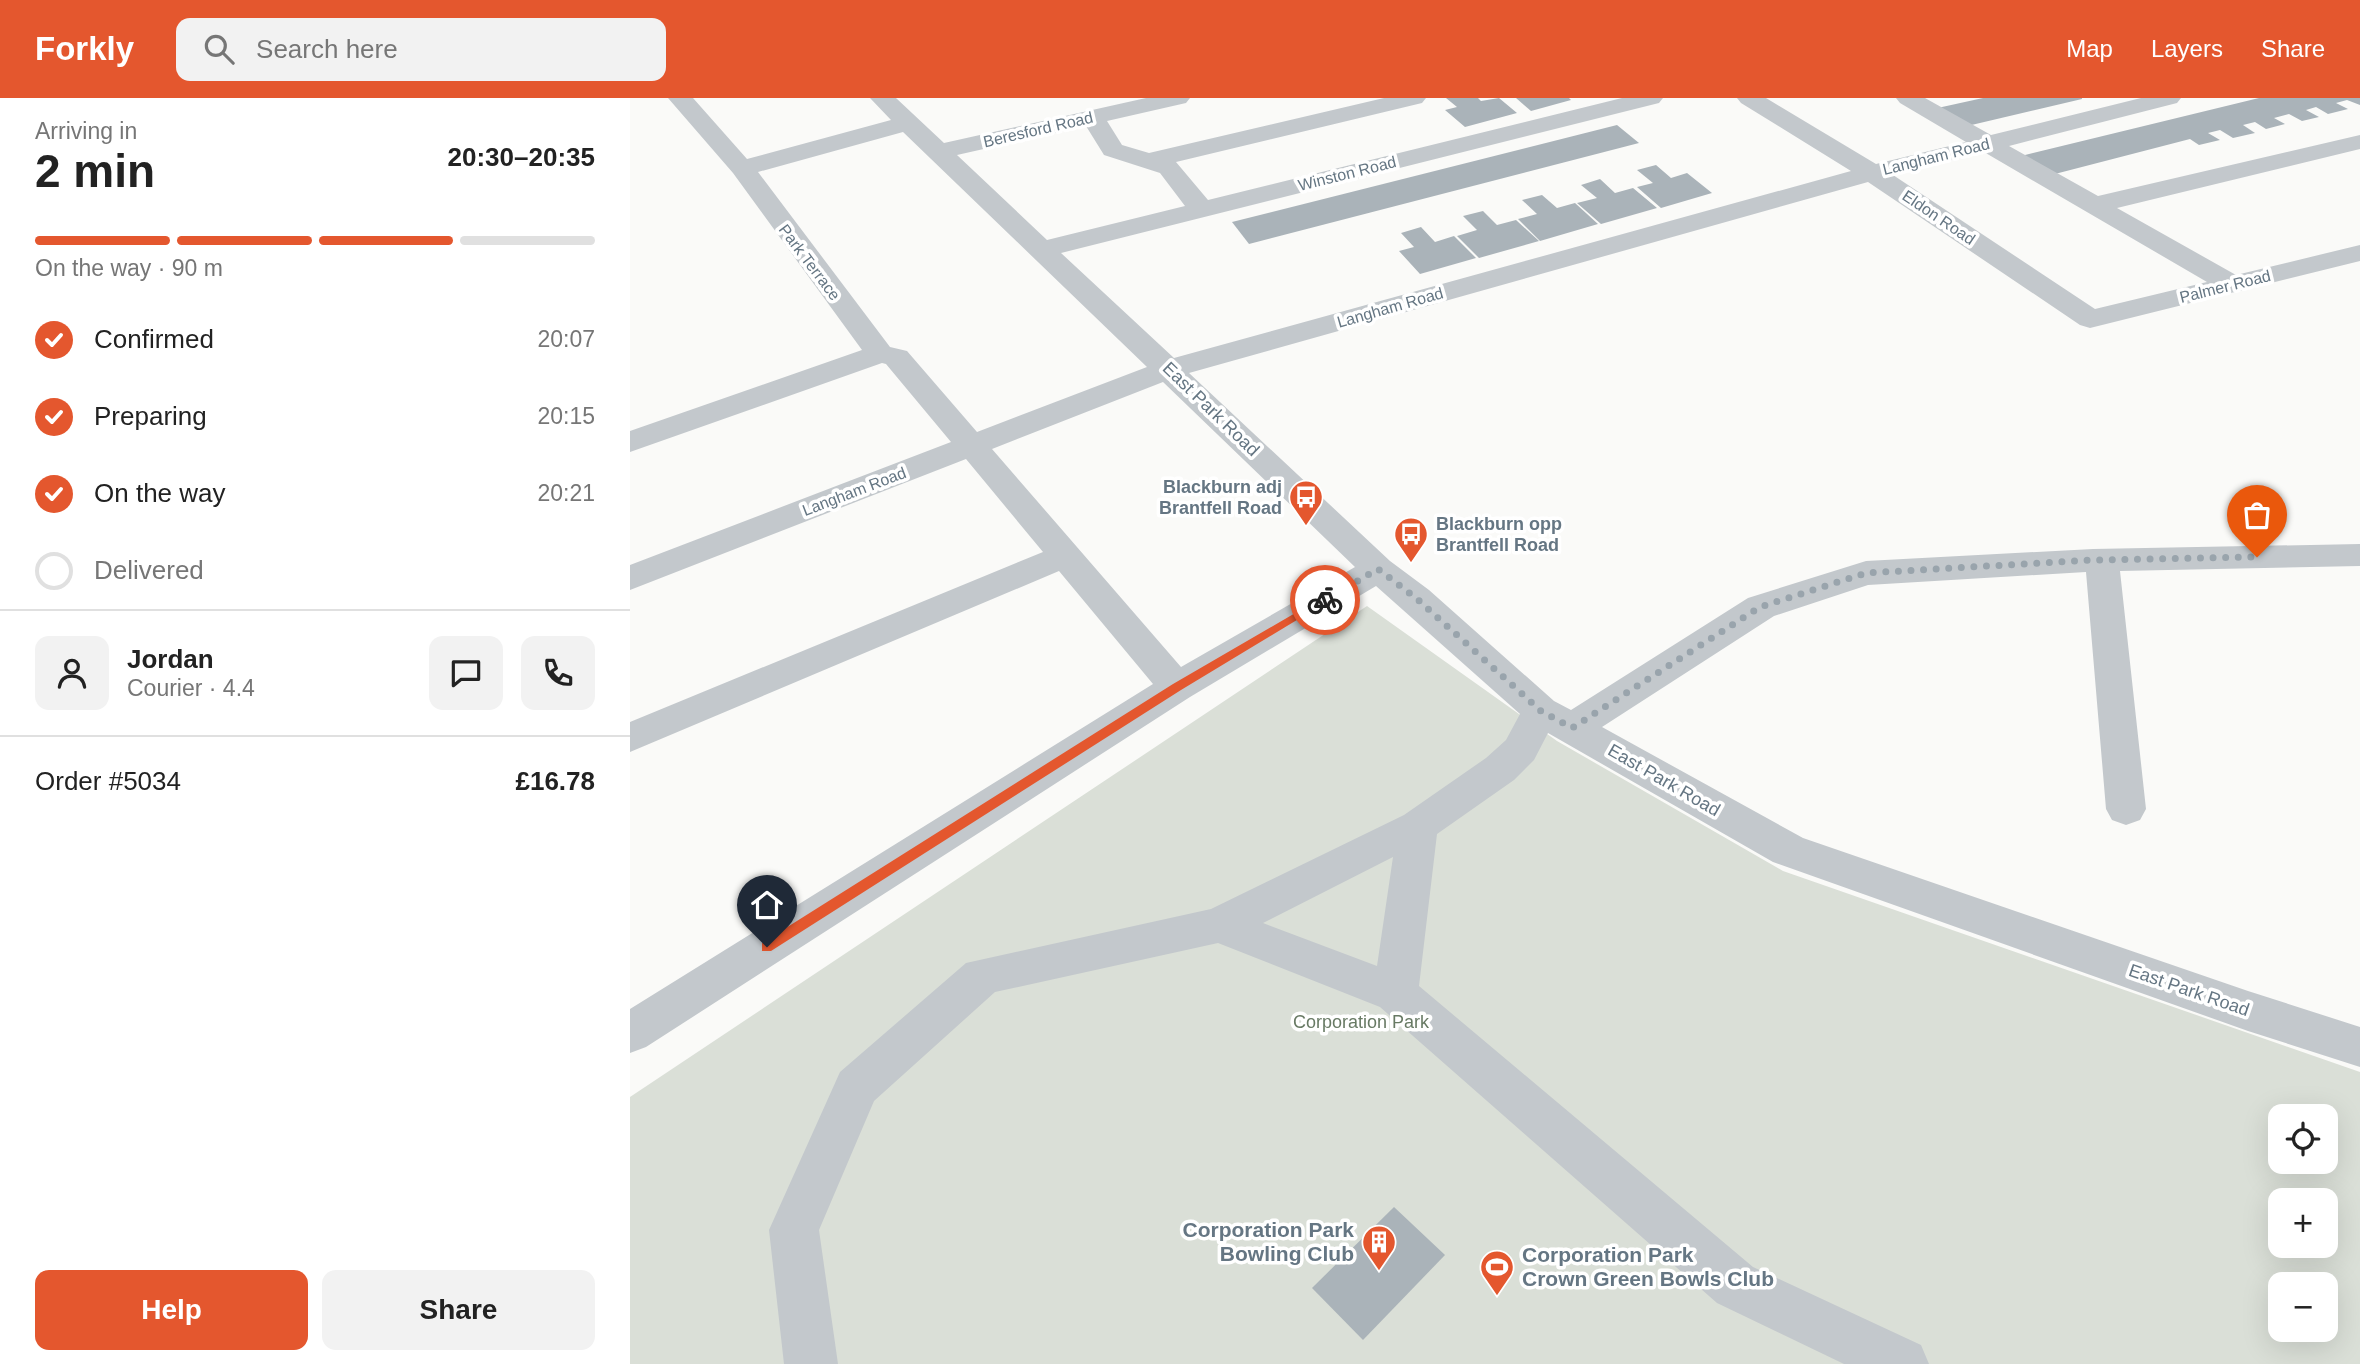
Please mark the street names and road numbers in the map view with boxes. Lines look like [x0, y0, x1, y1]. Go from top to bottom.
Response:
street label: Beresford Road [982, 109, 1095, 150]
street label: Langham Road [1881, 135, 1991, 178]
street label: Winston Road [1296, 153, 1398, 194]
street label: Eldon Road [1899, 187, 1978, 248]
street label: Park Terrace [776, 221, 844, 304]
street label: Palmer Road [2178, 267, 2272, 306]
street label: Langham Road [1335, 284, 1445, 331]
street label: East Park Road [1159, 358, 1263, 460]
street label: Langham Road [800, 464, 908, 519]
street label: East Park Road [1604, 740, 1724, 820]
street label: East Park Road [2126, 960, 2252, 1020]

